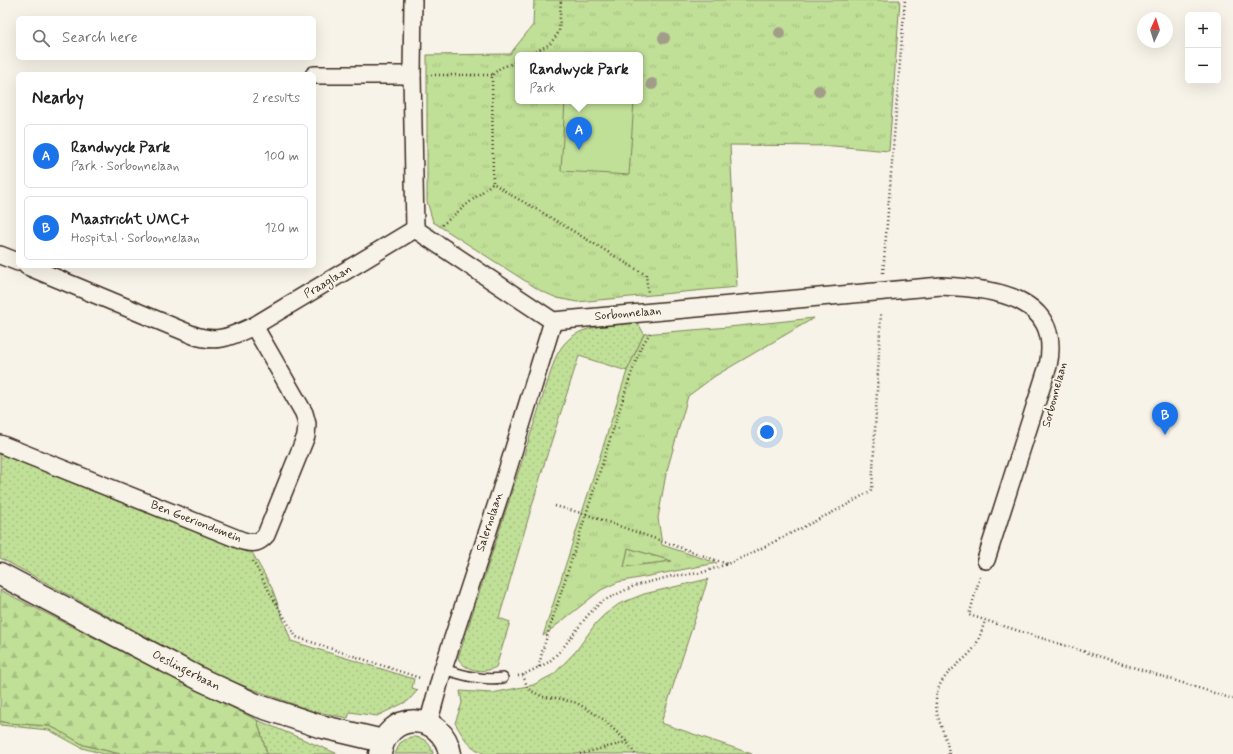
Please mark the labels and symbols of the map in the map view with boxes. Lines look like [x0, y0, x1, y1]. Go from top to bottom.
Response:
north arrow [1137, 12, 1173, 48]
pin: A [566, 117, 592, 150]
street label: Praaglaan [301, 261, 355, 303]
street label: Sorbonnelaan [594, 303, 662, 325]
street label: Sorbonnelaan [1039, 361, 1071, 429]
pin: B [1152, 402, 1178, 435]
your location [757, 422, 777, 442]
street label: Salernolaan [473, 490, 507, 554]
street label: Ben Goeriondomein [148, 497, 244, 547]
street label: Oeslingerbaan [149, 647, 223, 696]

